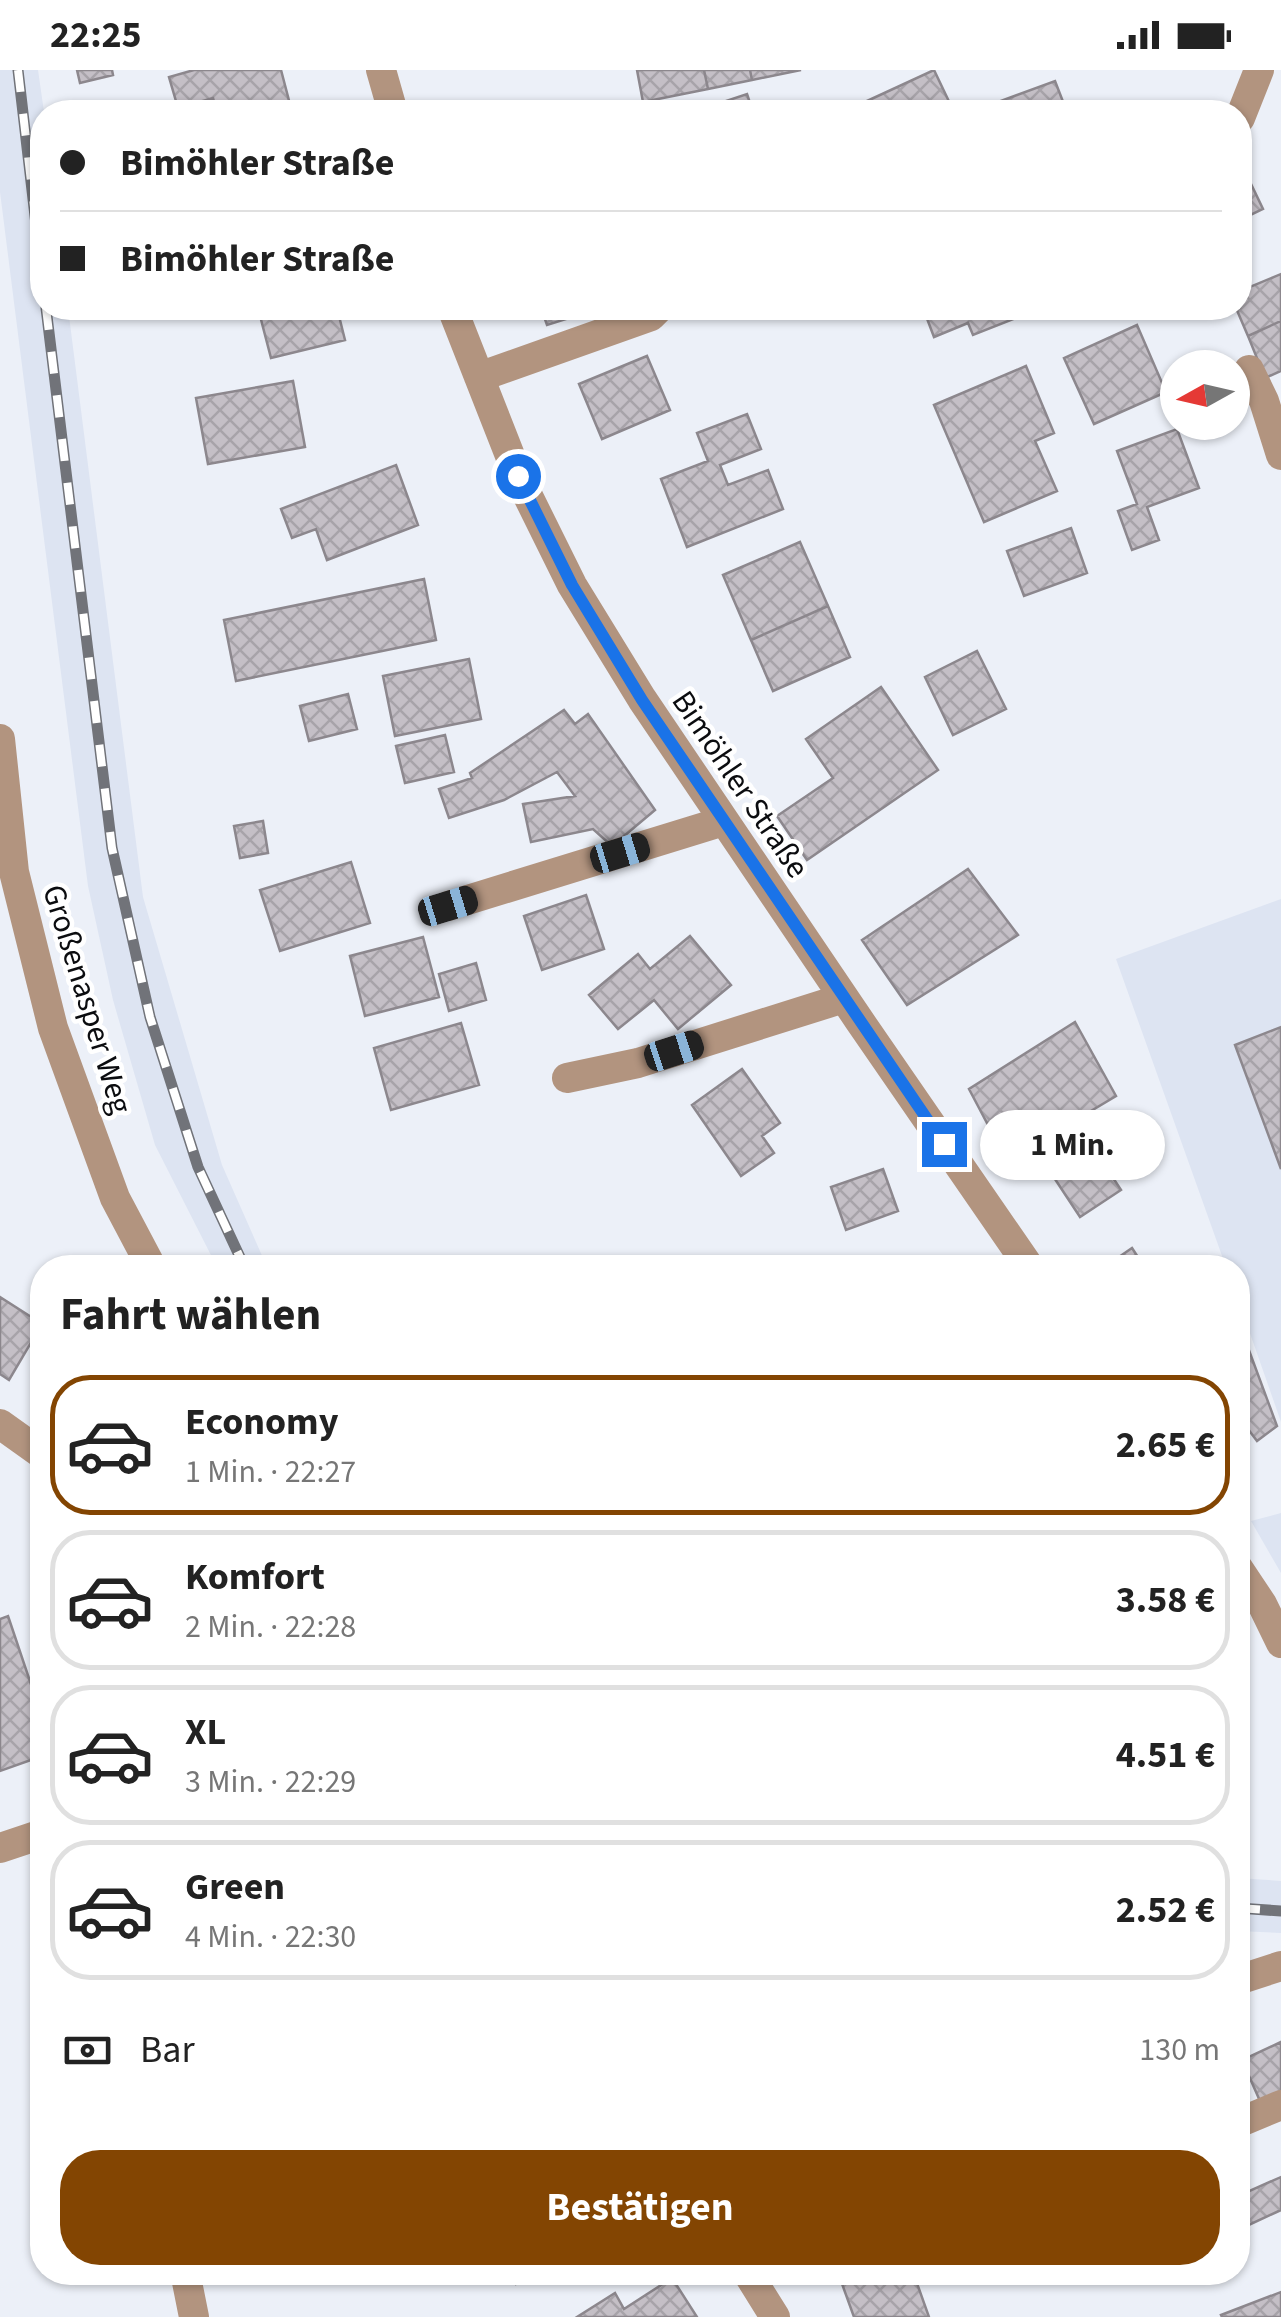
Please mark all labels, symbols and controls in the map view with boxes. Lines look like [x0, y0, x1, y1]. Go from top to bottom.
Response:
text: 22:25 [50, 8, 142, 62]
text: Bimöhler Straße [120, 136, 395, 190]
text: Bimöhler Straße [120, 232, 395, 286]
north arrow [1160, 350, 1250, 440]
map controls [1160, 350, 1250, 440]
route start [496, 454, 541, 499]
street label: Bimöhler Straße [660, 682, 820, 888]
car [587, 830, 653, 876]
street label: Großenasper Weg [30, 879, 144, 1119]
car [415, 883, 481, 929]
car [641, 1027, 707, 1075]
callout: 1 Min. [979, 1109, 1164, 1179]
route end [922, 1122, 967, 1167]
text: 1 Min. [1030, 1122, 1115, 1168]
text: Fahrt wählen [60, 1283, 321, 1347]
text: Economy [185, 1395, 338, 1449]
icon: car [65, 1400, 155, 1490]
text: 2.65 € [1116, 1418, 1215, 1472]
text: 1 Min. · 22:27 [185, 1449, 356, 1495]
text: Komfort [185, 1550, 325, 1604]
icon: car [65, 1555, 155, 1645]
text: 3.58 € [1116, 1573, 1215, 1627]
text: 2 Min. · 22:28 [185, 1604, 356, 1650]
text: XL [185, 1705, 226, 1759]
icon: car [65, 1710, 155, 1800]
text: 4.51 € [1116, 1728, 1215, 1782]
text: 3 Min. · 22:29 [185, 1759, 356, 1805]
text: Green [185, 1860, 285, 1914]
icon: car [65, 1865, 155, 1955]
text: 2.52 € [1116, 1883, 1215, 1937]
text: 4 Min. · 22:30 [185, 1914, 356, 1960]
icon: cash [60, 2023, 115, 2078]
text: Bar [140, 2023, 195, 2077]
text: 130 m [1139, 2027, 1220, 2073]
button: Bestätigen [60, 2150, 1220, 2265]

